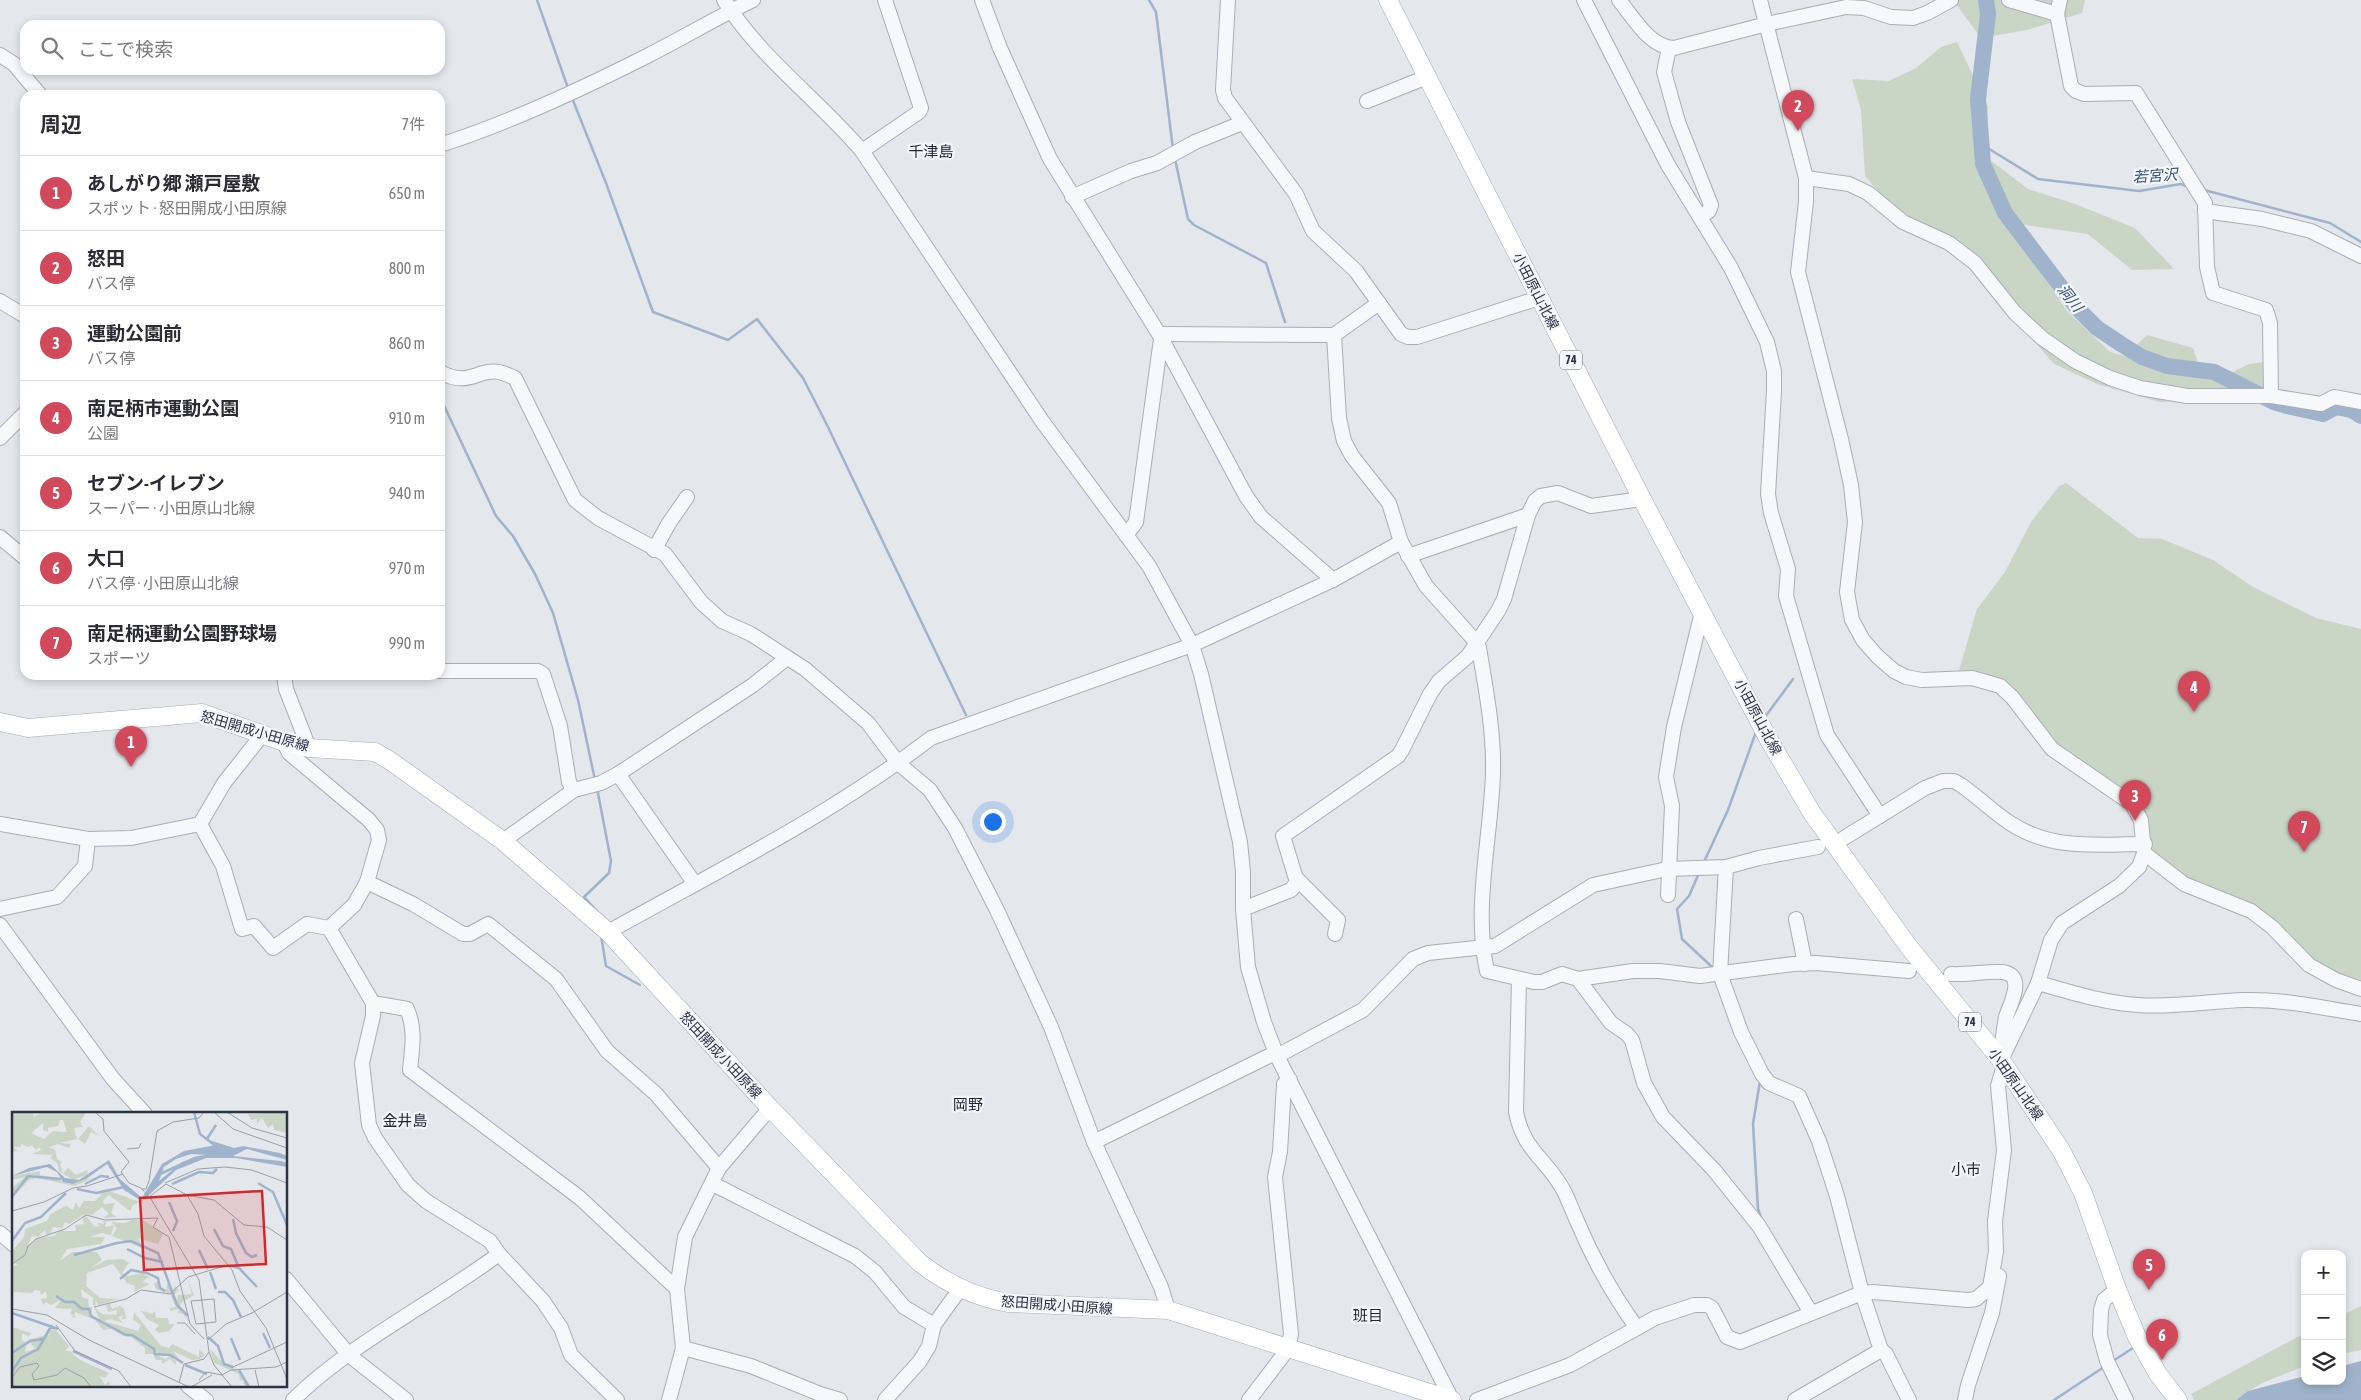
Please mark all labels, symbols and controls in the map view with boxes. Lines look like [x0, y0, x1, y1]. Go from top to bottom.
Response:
search box [20, 20, 445, 75]
icon: search [38, 34, 66, 62]
text: ここで検索 [78, 38, 173, 60]
pin: 2 [1782, 90, 1814, 131]
text: 周辺 [40, 112, 82, 136]
text: 7件 [401, 115, 425, 133]
district label: 千津島 [908, 143, 954, 160]
water label: 若宮沢 [2132, 165, 2180, 186]
text: あしがり郷 瀬戸屋敷 [87, 172, 261, 194]
text: 1 [52, 184, 60, 202]
text: 650 m [389, 184, 425, 202]
text: スポット · 怒田開成小田原線 [87, 199, 287, 217]
text: 怒田 [87, 247, 125, 269]
street label: 小田原山北線 [1510, 250, 1562, 332]
text: 2 [52, 259, 60, 277]
text: 800 m [389, 259, 425, 277]
text: バス停 [87, 274, 135, 292]
water label: 洞川 [2054, 281, 2088, 316]
text: 運動公園前 [87, 322, 182, 344]
text: 3 [52, 334, 60, 352]
text: 860 m [389, 334, 425, 352]
text: バス停 [87, 349, 135, 367]
road number: 74 [1560, 350, 1582, 370]
text: 南足柄市運動公園 [87, 397, 239, 419]
text: 4 [52, 409, 60, 427]
text: 910 m [389, 409, 425, 427]
text: 公園 [87, 424, 119, 442]
text: セブン-イレブン [87, 472, 225, 494]
text: 5 [52, 484, 60, 502]
text: 940 m [389, 484, 425, 502]
text: スーパー · 小田原山北線 [87, 499, 255, 517]
text: 大口 [87, 547, 125, 569]
text: 6 [52, 559, 60, 577]
text: 970 m [389, 559, 425, 577]
text: バス停 · 小田原山北線 [87, 574, 239, 592]
text: 南足柄運動公園野球場 [87, 622, 277, 644]
text: 7 [52, 634, 60, 652]
text: 990 m [389, 634, 425, 652]
text: スポーツ [87, 649, 151, 667]
pin: 4 [2178, 671, 2210, 712]
street label: 小田原山北線 [1731, 676, 1785, 758]
street label: 怒田開成小田原線 [199, 708, 311, 754]
pin: 1 [115, 726, 147, 767]
pin: 3 [2119, 780, 2151, 821]
your location [980, 809, 1006, 835]
pin: 7 [2288, 811, 2320, 852]
street label: 怒田開成小田原線 [677, 1009, 765, 1101]
road number: 74 [1959, 1012, 1981, 1032]
street label: 小田原山北線 [1985, 1045, 2047, 1123]
district label: 岡野 [953, 1096, 983, 1113]
inset map [12, 1112, 288, 1388]
district label: 金井島 [382, 1112, 428, 1129]
district label: 小市 [1951, 1161, 1981, 1178]
pin: 5 [2133, 1249, 2165, 1290]
map controls [2301, 1250, 2346, 1385]
button: + [2301, 1250, 2346, 1295]
street label: 怒田開成小田原線 [1001, 1293, 1113, 1317]
button: − [2301, 1295, 2346, 1340]
district label: 班目 [1353, 1307, 1383, 1324]
pin: 6 [2146, 1319, 2178, 1360]
button: layers [2301, 1340, 2346, 1385]

